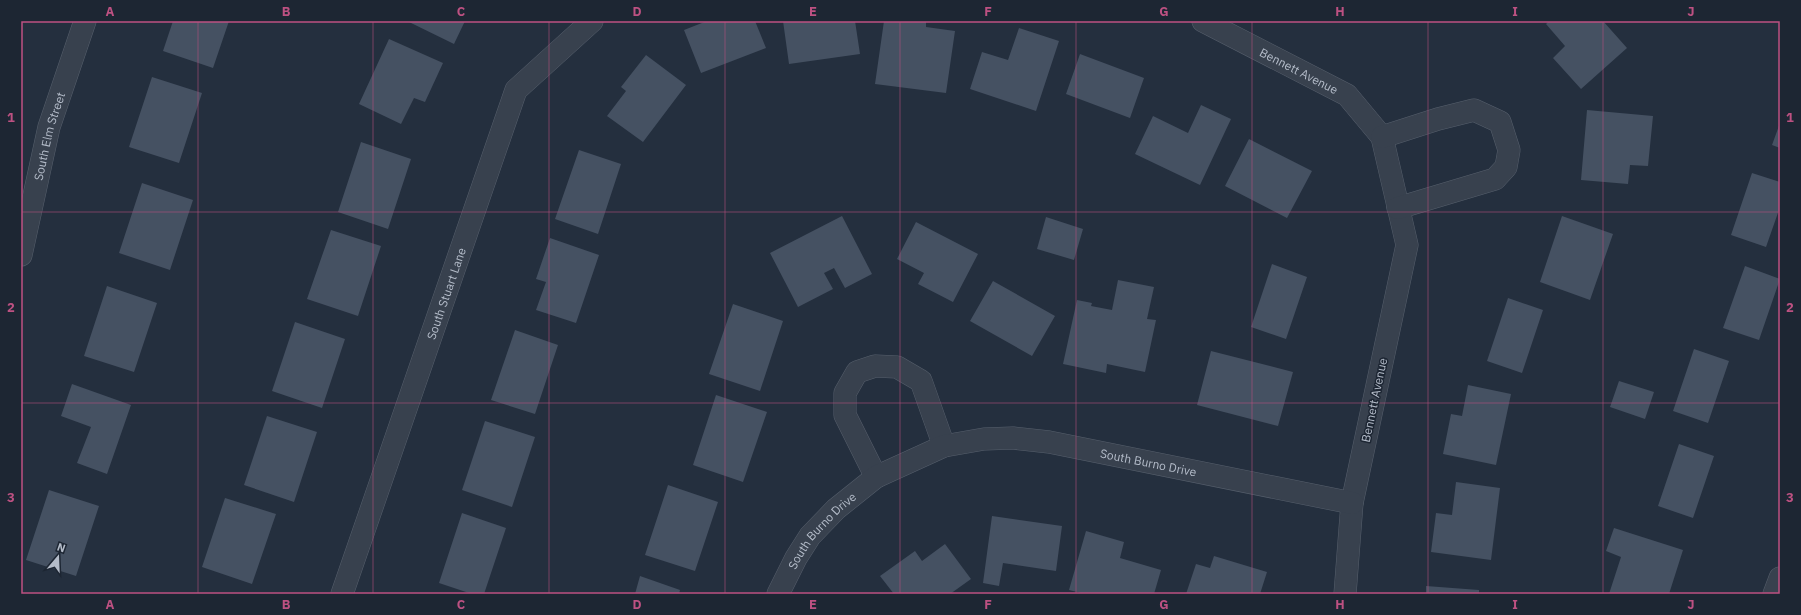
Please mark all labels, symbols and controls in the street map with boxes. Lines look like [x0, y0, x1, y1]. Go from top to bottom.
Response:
text: A [106, 3, 115, 20]
text: B [282, 3, 291, 20]
text: C [457, 3, 466, 20]
text: D [632, 3, 642, 20]
text: E [809, 3, 817, 20]
text: F [984, 3, 992, 20]
text: G [1159, 3, 1169, 20]
text: H [1335, 3, 1345, 20]
text: I [1512, 3, 1518, 20]
text: J [1687, 3, 1695, 20]
street label: Bennett Avenue [1257, 44, 1341, 97]
street label: South Elm Street [30, 90, 68, 182]
text: 1 [7, 109, 15, 126]
text: 1 [1786, 109, 1794, 126]
street label: South Stuart Lane [423, 245, 469, 341]
text: 2 [7, 299, 15, 316]
text: 2 [1786, 299, 1794, 316]
street label: Bennett Avenue [1358, 356, 1390, 444]
street label: South Burno Drive [1099, 445, 1198, 479]
street label: South Burno Drive [784, 488, 859, 571]
text: 3 [7, 489, 15, 506]
text: 3 [1786, 489, 1794, 506]
north arrow [38, 537, 78, 577]
text: N [55, 540, 67, 555]
text: A [106, 596, 115, 613]
text: B [282, 596, 291, 613]
text: C [457, 596, 466, 613]
text: D [632, 596, 642, 613]
text: E [809, 596, 817, 613]
text: F [984, 596, 992, 613]
text: G [1159, 596, 1169, 613]
text: H [1335, 596, 1345, 613]
text: I [1512, 596, 1518, 613]
text: J [1687, 596, 1695, 613]

